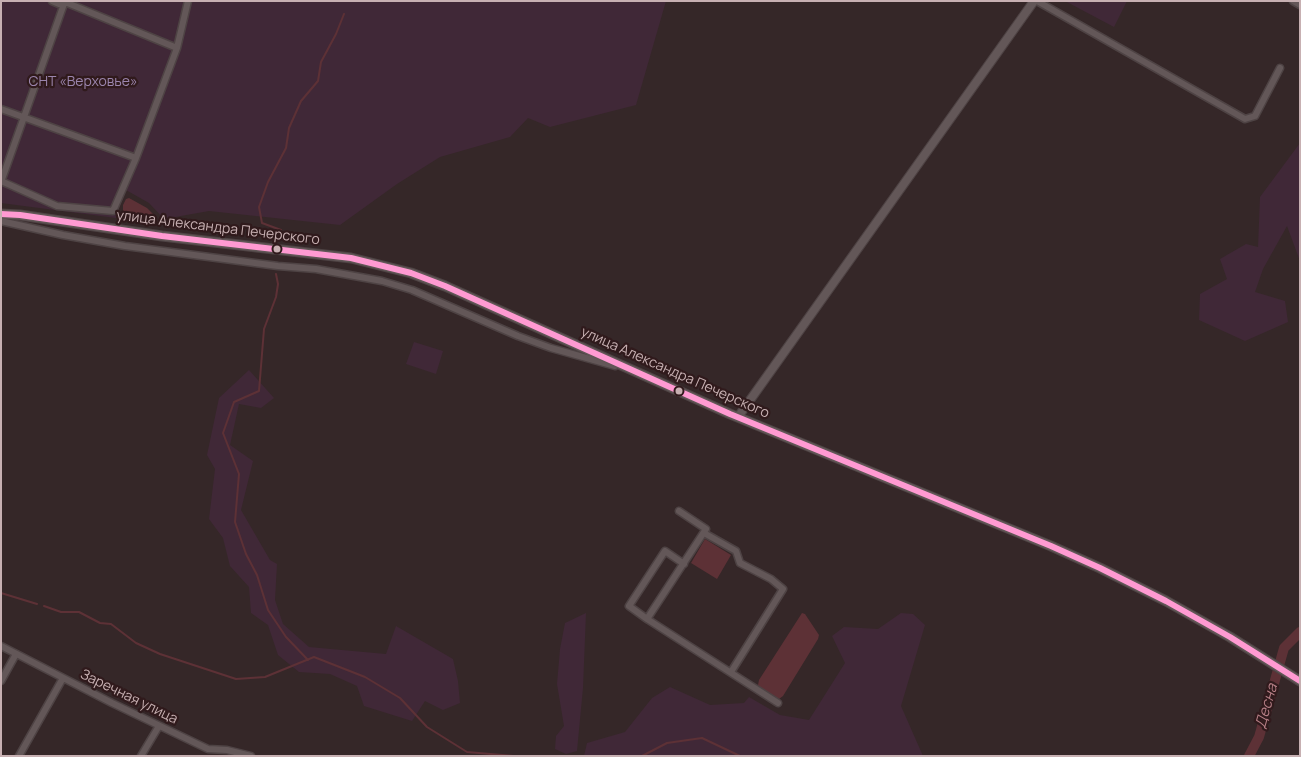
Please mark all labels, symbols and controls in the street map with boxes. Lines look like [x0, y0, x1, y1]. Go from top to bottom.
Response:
park label: СНТ «Верховье» [28, 74, 138, 90]
street label: улица Александра Печерского [115, 207, 321, 249]
unlabelled marker [272, 244, 282, 254]
street label: улица Александра Печерского [578, 324, 772, 422]
unlabelled marker [674, 386, 684, 396]
street label: Заречная улица [78, 666, 180, 728]
water label: Десна [1252, 682, 1282, 730]

